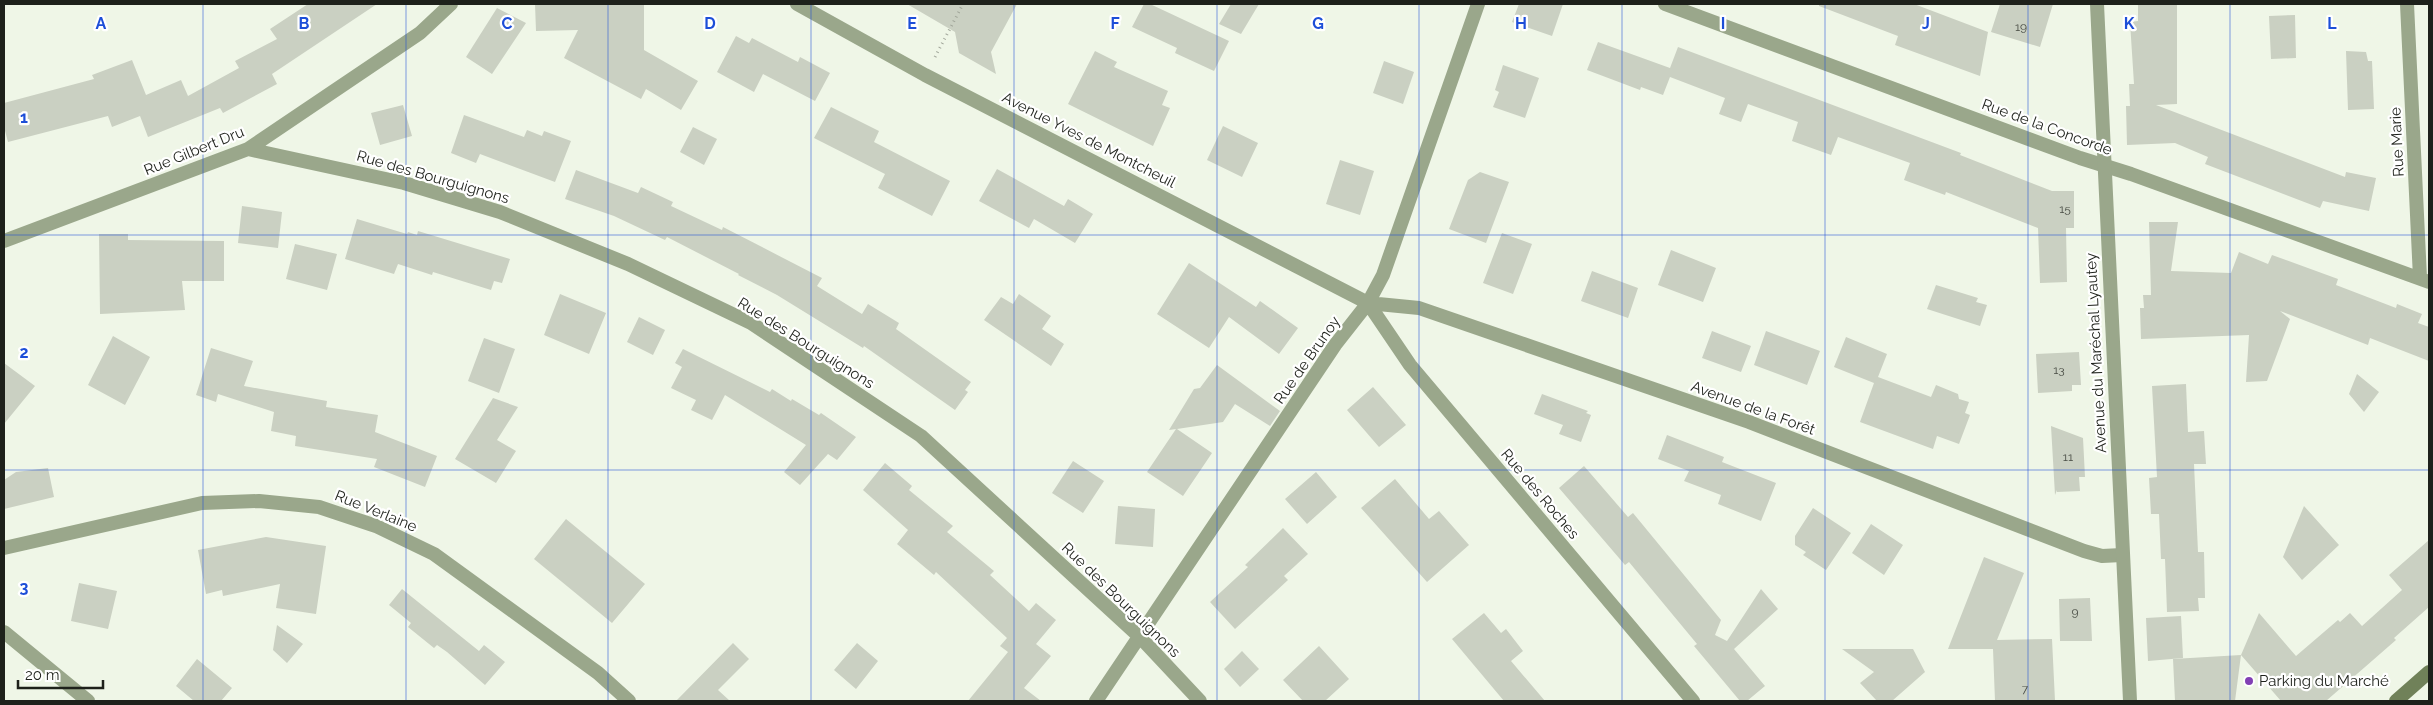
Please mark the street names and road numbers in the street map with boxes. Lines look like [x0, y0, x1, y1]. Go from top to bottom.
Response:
street label: Avenue Yves de Montcheuil [999, 88, 1180, 192]
street label: Rue de la Concorde [1979, 95, 2115, 159]
street label: Rue Marie [2386, 106, 2408, 177]
street label: Rue Gilbert Dru [141, 123, 247, 179]
street label: Rue des Bourguignons [355, 147, 511, 207]
street label: Avenue du Maréchal Lyautey [2082, 252, 2110, 454]
street label: Rue des Bourguignons [734, 294, 878, 392]
street label: Rue de Brunoy [1270, 313, 1344, 407]
street label: Avenue de la Forêt [1689, 377, 1817, 439]
street label: Rue des Roches [1497, 445, 1583, 543]
street label: Rue Verlaine [332, 486, 420, 536]
street label: Rue des Bourguignons [1058, 539, 1184, 661]

